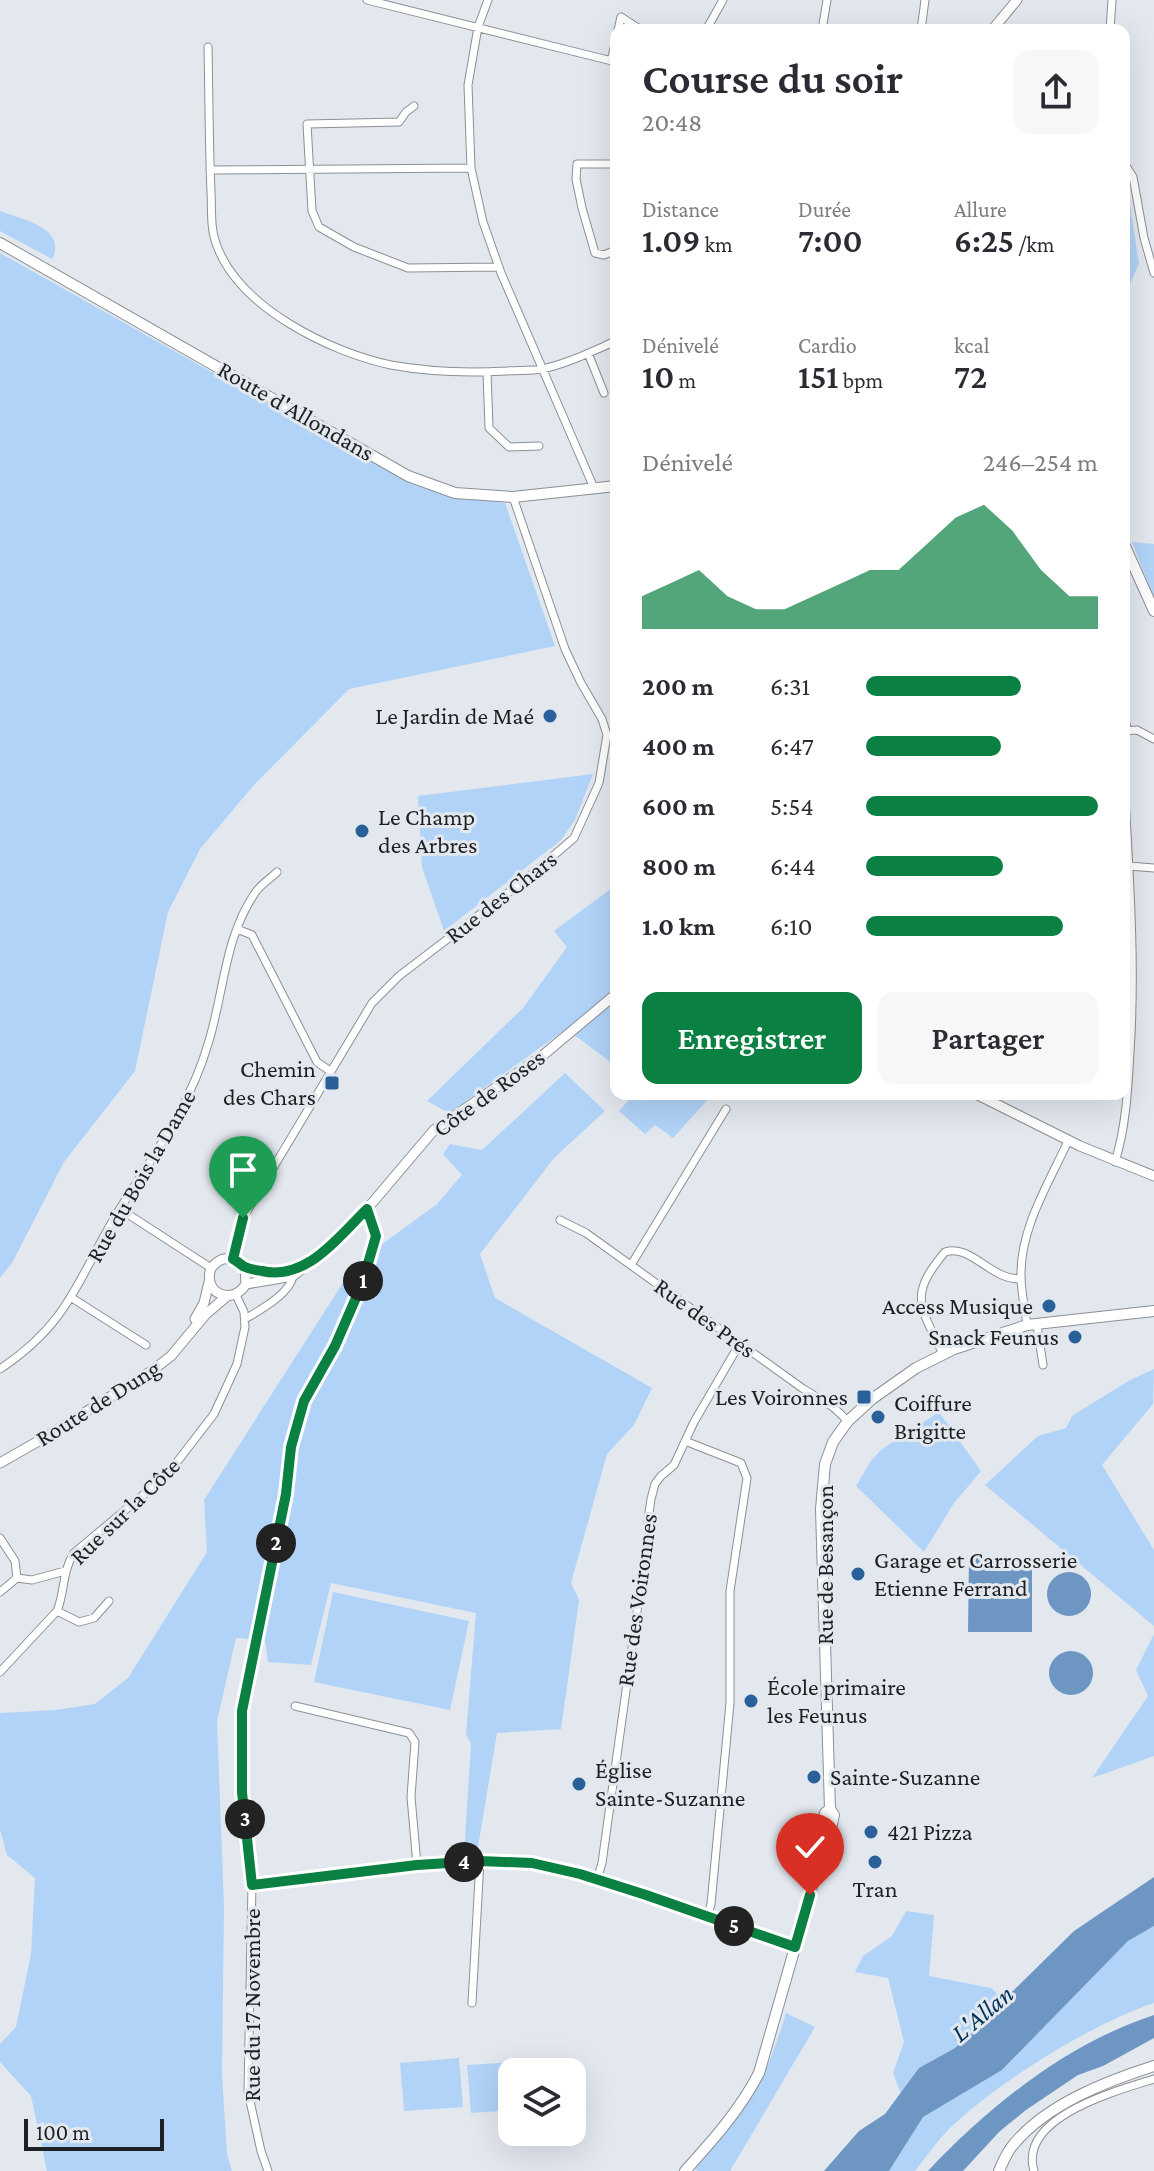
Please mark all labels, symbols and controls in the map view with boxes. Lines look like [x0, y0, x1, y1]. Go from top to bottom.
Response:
button: share [1014, 50, 1098, 134]
text: Course du soir [642, 54, 903, 102]
text: 20:48 [642, 108, 702, 137]
text: Distance [642, 197, 719, 222]
text: Durée [798, 197, 851, 222]
text: Allure [954, 197, 1007, 222]
text: 1.09 [642, 222, 700, 259]
text: 7:00 [798, 222, 863, 259]
text: 6:25 [954, 222, 1014, 259]
text: km [700, 232, 733, 257]
text: /km [1014, 232, 1054, 257]
text: Dénivelé [642, 333, 719, 358]
text: Cardio [798, 333, 857, 358]
text: kcal [954, 333, 989, 358]
street label: Route d'Allondans [213, 355, 379, 466]
text: 10 [642, 358, 674, 395]
text: 151 [798, 358, 839, 395]
text: 72 [954, 358, 987, 395]
text: m [674, 368, 696, 393]
text: bpm [839, 368, 883, 393]
text: Dénivelé [642, 448, 733, 477]
text: 246–254 m [983, 448, 1098, 477]
text: 200 m [642, 672, 714, 701]
text: 6:31 [770, 672, 810, 701]
place label: Le Jardin de Maé [375, 702, 534, 729]
marker: Le Jardin de Maé [541, 707, 559, 725]
text: 400 m [642, 732, 715, 761]
text: 6:47 [770, 732, 814, 761]
text: 600 m [642, 792, 715, 821]
text: 5:54 [770, 792, 814, 821]
place label: Le Champ des Arbres [378, 803, 477, 858]
marker: Le Champ des Arbres [353, 822, 371, 840]
street label: Rue des Chars [440, 845, 562, 948]
text: 800 m [642, 852, 716, 881]
text: 6:44 [770, 852, 816, 881]
text: 1.0 km [642, 912, 715, 941]
text: 6:10 [770, 912, 812, 941]
button: Enregistrer [642, 992, 862, 1084]
button: Partager [878, 992, 1098, 1084]
street label: Côte de Roses [428, 1043, 550, 1142]
place label: Chemin des Chars [223, 1055, 316, 1110]
marker: Chemin des Chars [323, 1074, 341, 1092]
street label: Rue du Bois la Dame [80, 1085, 201, 1267]
pin [209, 1136, 277, 1218]
icon: arrive [221, 1148, 265, 1192]
pin: 1 [343, 1261, 383, 1301]
text: 1 [359, 1268, 367, 1293]
street label: Rue des Prés [650, 1272, 761, 1363]
place label: Access Musique [882, 1292, 1033, 1319]
marker: Access Musique [1040, 1297, 1058, 1315]
place label: Snack Feunus [928, 1323, 1059, 1350]
marker: Snack Feunus [1066, 1328, 1084, 1346]
street label: Route de Dung [31, 1353, 165, 1451]
place label: Les Voironnes [715, 1383, 848, 1410]
marker: Les Voironnes [855, 1388, 873, 1406]
place label: Coiffure Brigitte [894, 1389, 972, 1444]
marker: Coiffure Brigitte [869, 1408, 887, 1426]
street label: Rue sur la Côte [64, 1452, 185, 1570]
street label: Rue de Besançon [811, 1485, 838, 1645]
street label: Rue des Voironnes [611, 1512, 662, 1688]
pin: 2 [256, 1523, 296, 1563]
text: 2 [270, 1530, 282, 1555]
place label: Garage et Carrosserie Etienne Ferrand [874, 1546, 1077, 1601]
marker: Garage et Carrosserie Etienne Ferrand [849, 1565, 867, 1583]
place label: École primaire les Feunus [767, 1673, 906, 1728]
marker: École primaire les Feunus [742, 1692, 760, 1710]
place label: Église Sainte-Suzanne [595, 1756, 745, 1811]
place label: Sainte-Suzanne [830, 1763, 980, 1790]
marker: Sainte-Suzanne [805, 1768, 823, 1786]
marker: Église Sainte-Suzanne [570, 1775, 588, 1793]
pin: 3 [225, 1799, 265, 1839]
text: 3 [240, 1806, 250, 1831]
pin [776, 1813, 844, 1895]
place label: 421 Pizza [887, 1818, 973, 1845]
marker: 421 Pizza [862, 1823, 880, 1841]
icon: check [788, 1825, 832, 1869]
pin: 4 [444, 1842, 484, 1882]
text: 4 [458, 1849, 470, 1874]
marker: Tran [866, 1853, 884, 1871]
place label: Tran [852, 1875, 898, 1902]
pin: 5 [714, 1906, 754, 1946]
street label: Rue du 17 Novembre [238, 1908, 265, 2102]
text: 5 [729, 1913, 739, 1938]
water label: L'Allan [946, 1979, 1019, 2048]
map controls [498, 2058, 586, 2146]
button: layers [498, 2058, 586, 2146]
scale bar [24, 2115, 164, 2151]
text: 100 m [36, 2120, 90, 2145]

